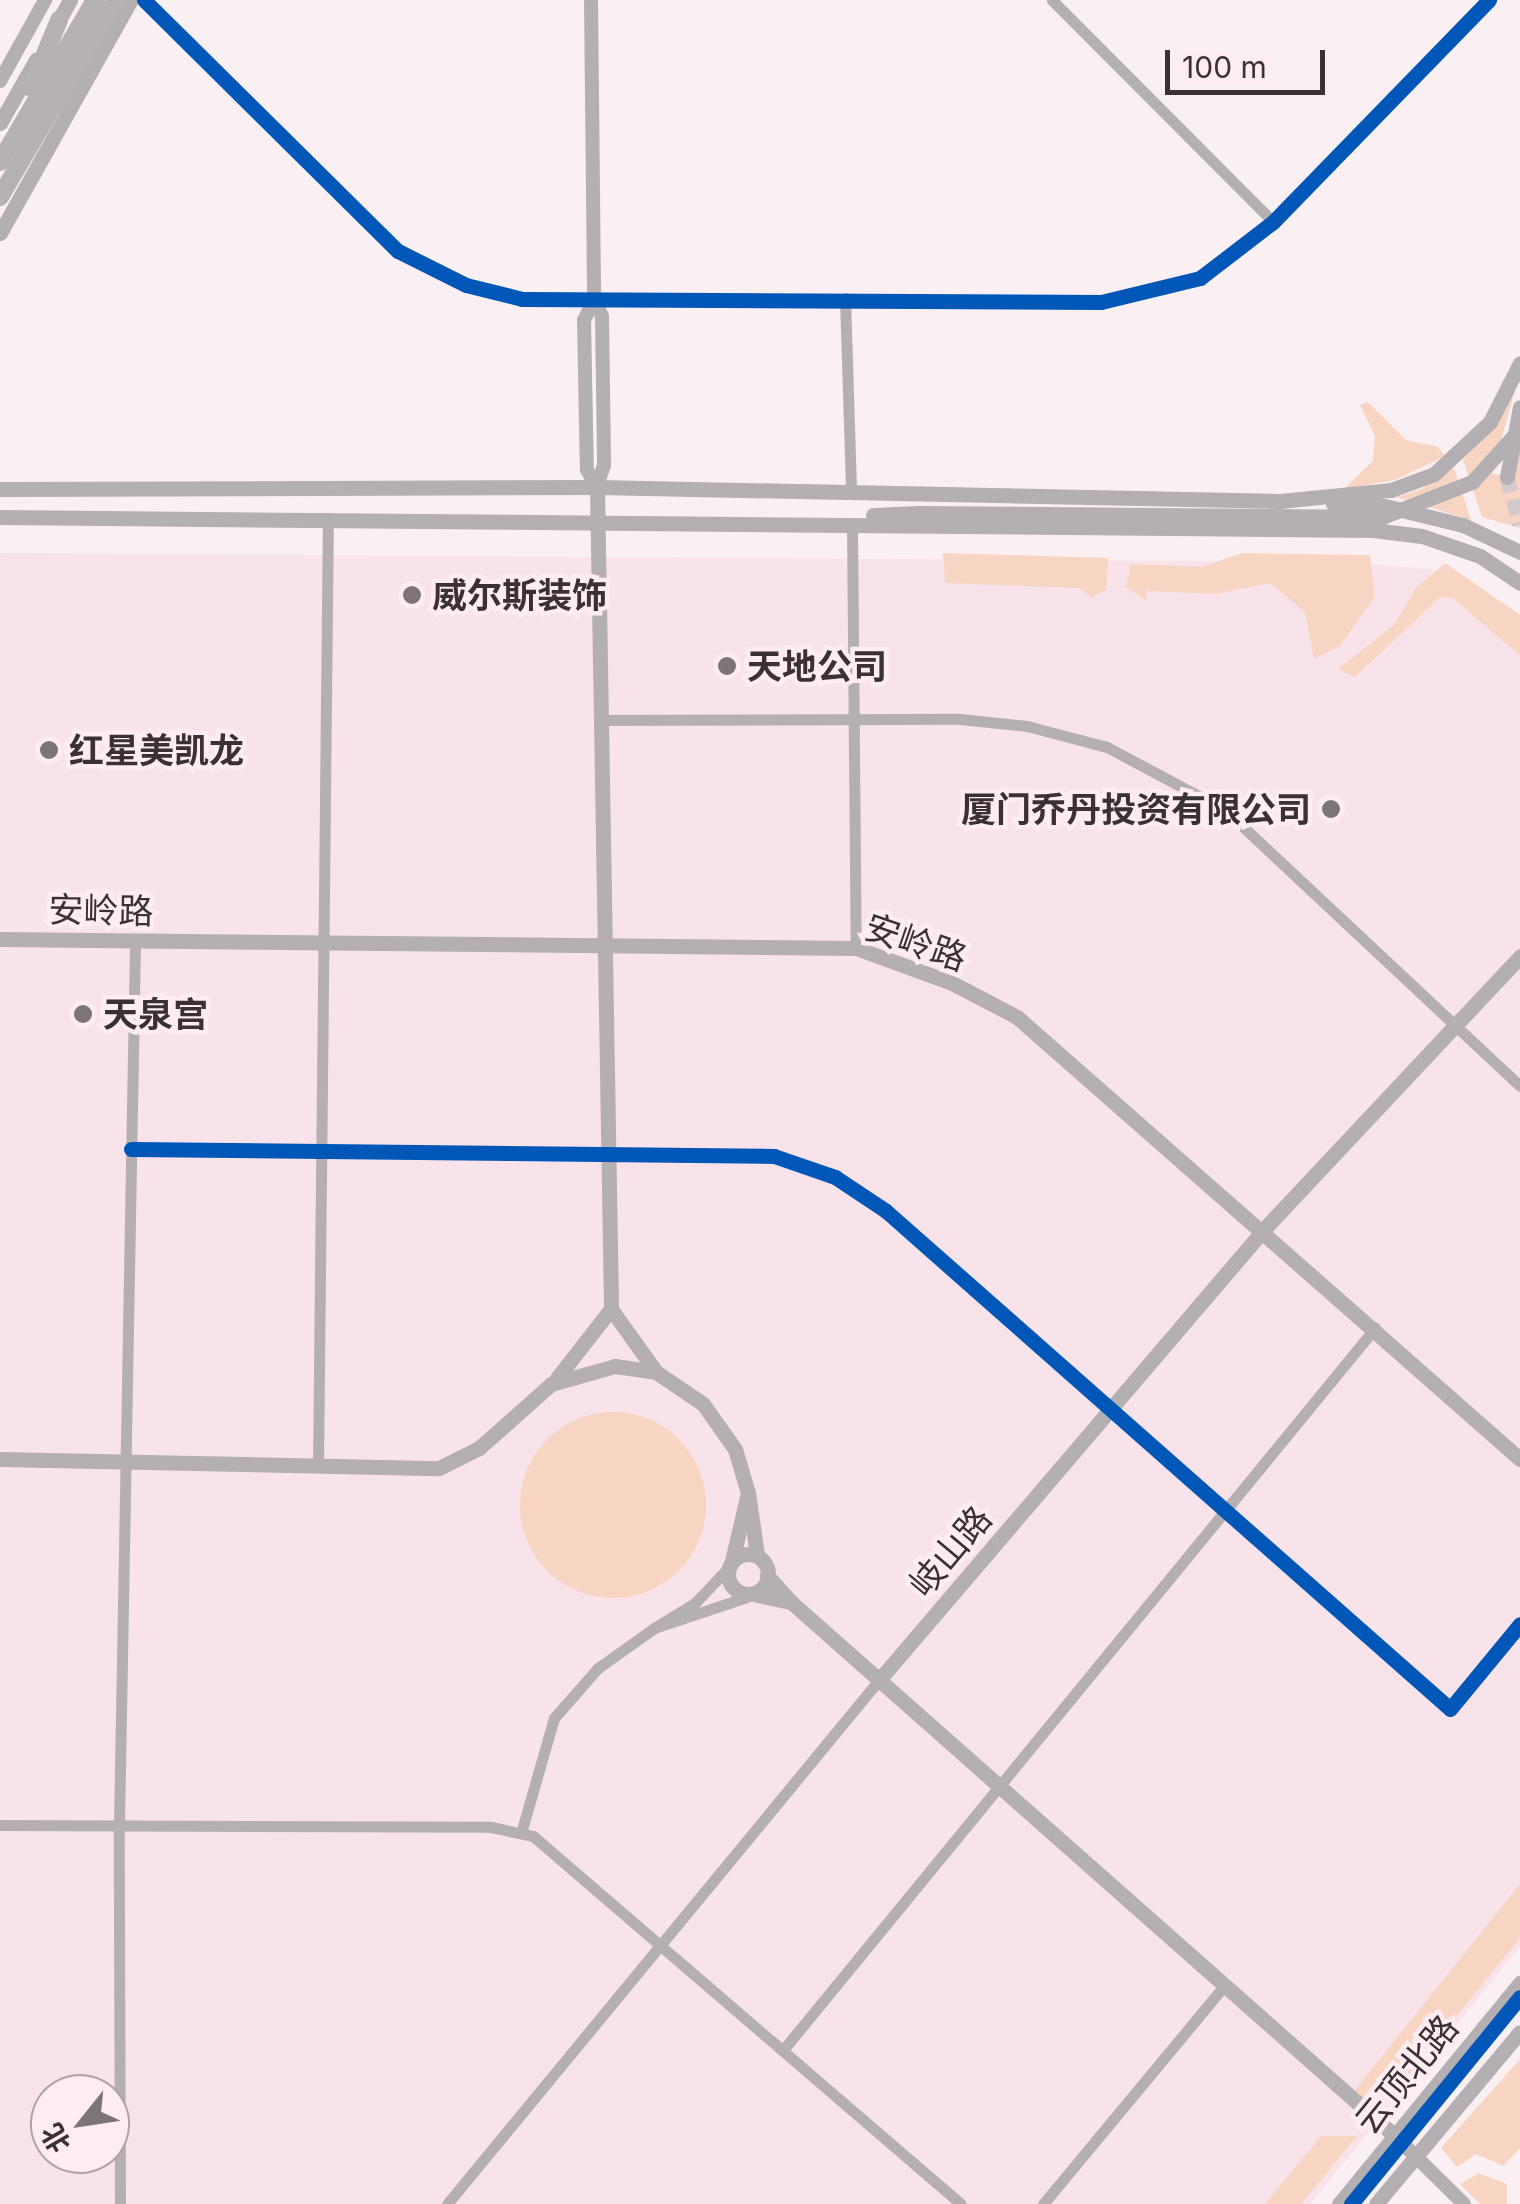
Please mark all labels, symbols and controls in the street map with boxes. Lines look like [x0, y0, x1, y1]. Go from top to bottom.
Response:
scale bar [1170, 30, 1330, 92]
text: 100 m [1182, 49, 1267, 85]
place label: 威尔斯装饰 [432, 574, 607, 616]
marker: 威尔斯装饰 [401, 584, 423, 606]
place label: 天地公司 [747, 645, 887, 687]
marker: 天地公司 [716, 655, 738, 677]
place label: 红星美凯龙 [69, 729, 244, 771]
marker: 红星美凯龙 [38, 739, 60, 761]
place label: 厦门乔丹投资有限公司 [961, 788, 1311, 830]
marker: 厦门乔丹投资有限公司 [1320, 798, 1342, 820]
street label: 安岭路 [48, 888, 154, 932]
street label: 安岭路 [860, 905, 972, 979]
place label: 天泉宫 [103, 993, 208, 1035]
marker: 天泉宫 [72, 1003, 94, 1025]
street label: 岐山路 [900, 1497, 1000, 1605]
street label: 云顶北路 [1346, 2006, 1466, 2142]
north arrow [30, 2074, 130, 2174]
text: 北 [34, 2117, 77, 2159]

